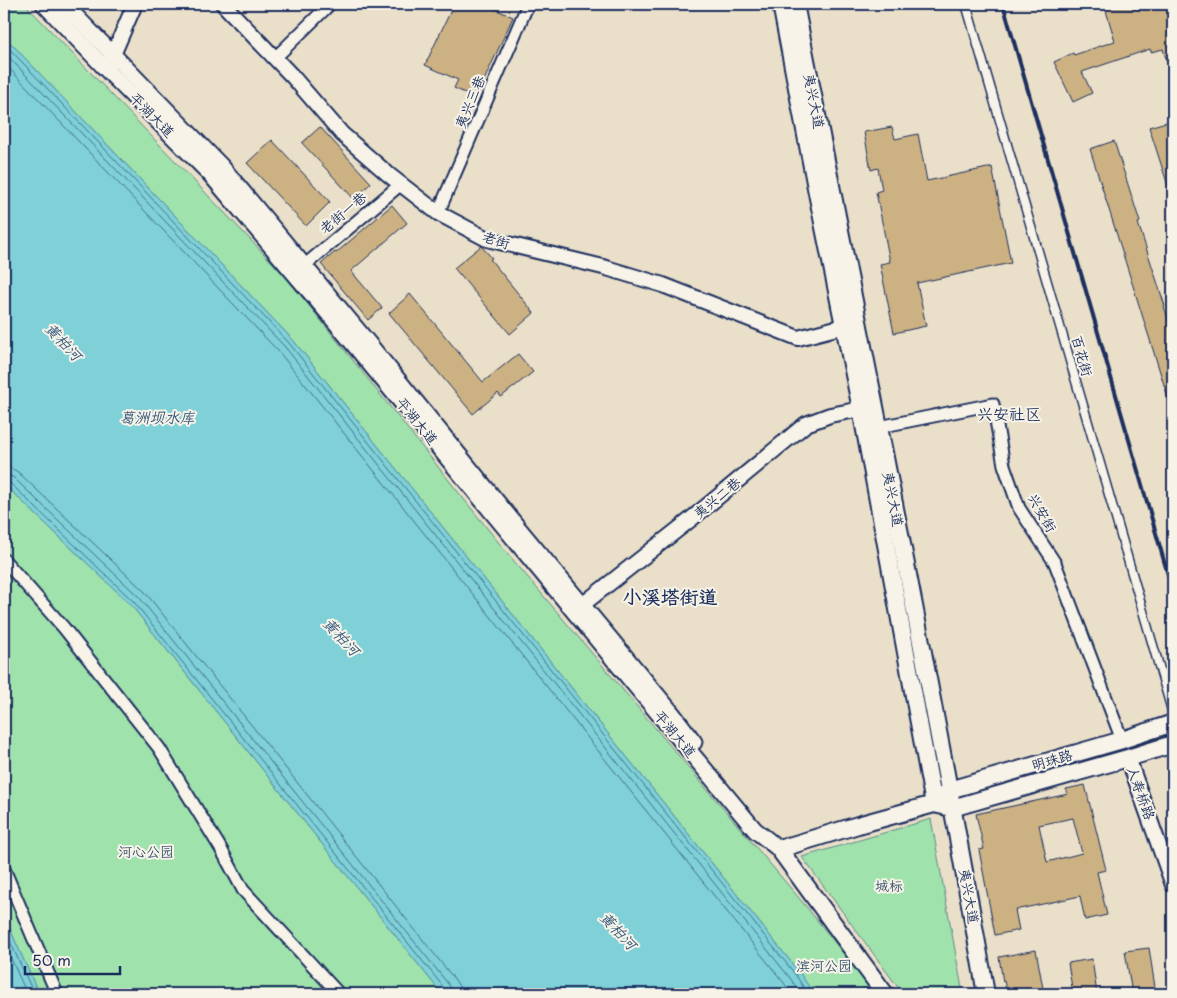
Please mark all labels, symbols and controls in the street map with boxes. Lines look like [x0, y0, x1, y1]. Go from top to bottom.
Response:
street label: 夷兴三巷 [449, 71, 491, 132]
street label: 夷兴大道 [799, 71, 830, 130]
street label: 平湖大道 [125, 87, 180, 142]
street label: 老街一巷 [314, 186, 372, 239]
street label: 老街 [480, 225, 513, 254]
water label: 黄柏河 [40, 317, 90, 367]
street label: 百花街 [1067, 333, 1098, 379]
street label: 平湖大道 [392, 392, 443, 449]
district label: 兴安社区 [977, 401, 1041, 425]
water label: 葛洲坝水库 [119, 405, 195, 428]
street label: 夷兴大道 [878, 469, 909, 528]
street label: 夷兴二巷 [688, 471, 746, 523]
street label: 兴安街 [1023, 489, 1062, 536]
district label: 小溪塔街道 [622, 582, 718, 610]
water label: 黄柏河 [318, 612, 368, 662]
street label: 平湖大道 [649, 705, 701, 762]
street label: 明珠路 [1029, 744, 1075, 775]
street label: 人寿桥路 [1122, 763, 1161, 823]
park label: 河心公园 [118, 841, 174, 862]
street label: 夷兴大道 [954, 867, 985, 925]
park label: 城标 [875, 875, 903, 896]
water label: 黄柏河 [595, 906, 645, 956]
scale bar [25, 943, 120, 975]
text: 50 m [32, 948, 71, 971]
park label: 滨河公园 [796, 955, 852, 976]

